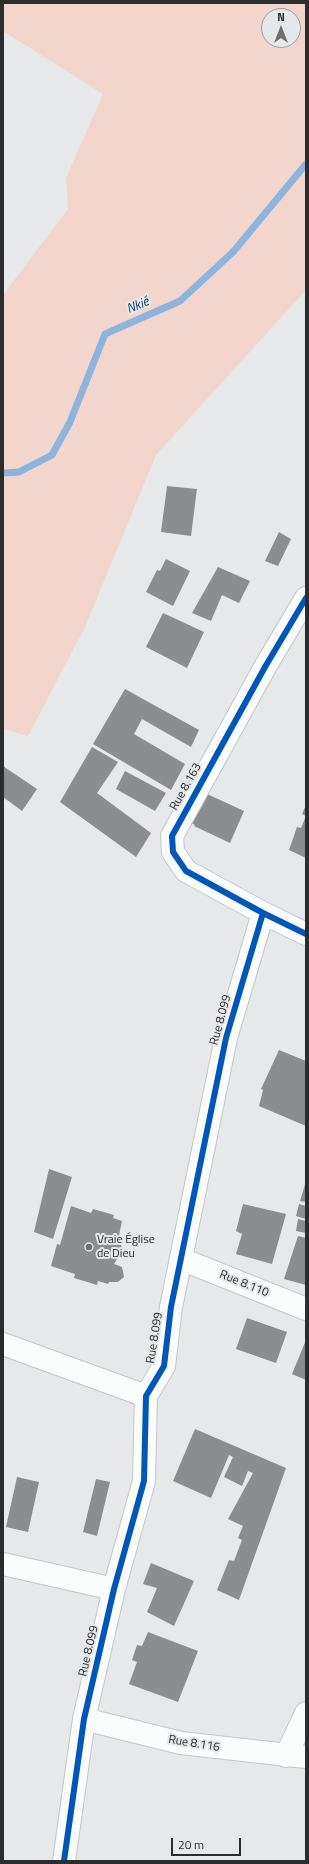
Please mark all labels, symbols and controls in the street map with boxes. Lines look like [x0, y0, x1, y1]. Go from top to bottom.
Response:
north arrow [261, 8, 301, 48]
text: N [277, 9, 285, 25]
water label: Nkié [125, 294, 151, 318]
street label: Rue 8.163 [167, 761, 205, 813]
street label: Rue 8.099 [207, 993, 235, 1047]
place label: Vraie Église de Dieu [97, 1233, 155, 1261]
marker: Vraie Église de Dieu [84, 1242, 94, 1252]
street label: Rue 8.110 [217, 1268, 271, 1300]
street label: Rue 8.099 [144, 1311, 166, 1365]
street label: Rue 8.099 [76, 1624, 102, 1678]
street label: Rue 8.116 [167, 1733, 221, 1755]
scale bar [173, 1830, 243, 1856]
text: 20 m [178, 1835, 204, 1854]

